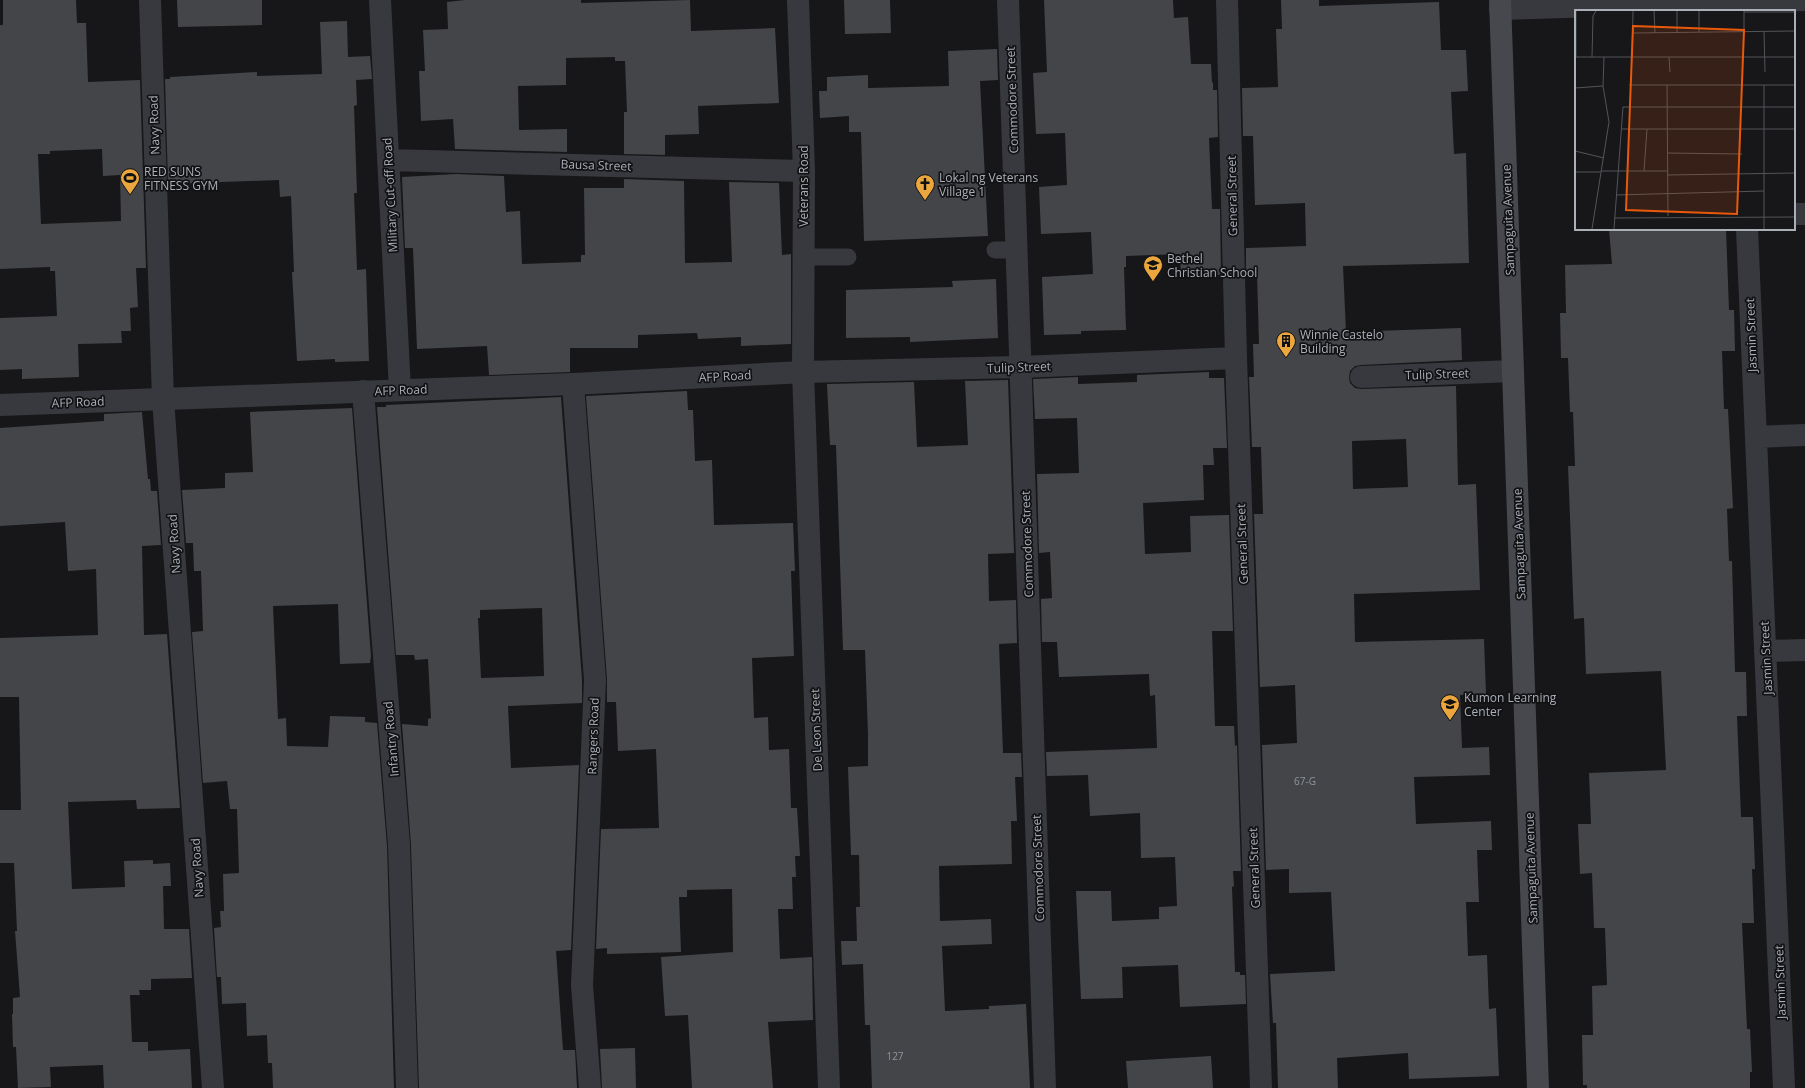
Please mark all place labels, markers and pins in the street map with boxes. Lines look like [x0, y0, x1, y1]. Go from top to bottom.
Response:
place label: RED SUNS FITNESS GYM [144, 163, 218, 194]
sports icon: RED SUNS FITNESS GYM [119, 167, 141, 195]
place label: Lokal ng Veterans Village 1 [939, 169, 1038, 200]
church icon: Lokal ng Veterans Village 1 [914, 173, 936, 201]
place label: Bethel Christian School [1167, 250, 1257, 281]
school or university icon: Bethel Christian School [1142, 254, 1164, 282]
place label: Winnie Castelo Building [1300, 326, 1383, 357]
building icon: Winnie Castelo Building [1275, 330, 1297, 358]
place label: Kumon Learning Center [1464, 689, 1557, 720]
school or university icon: Kumon Learning Center [1439, 693, 1461, 721]

